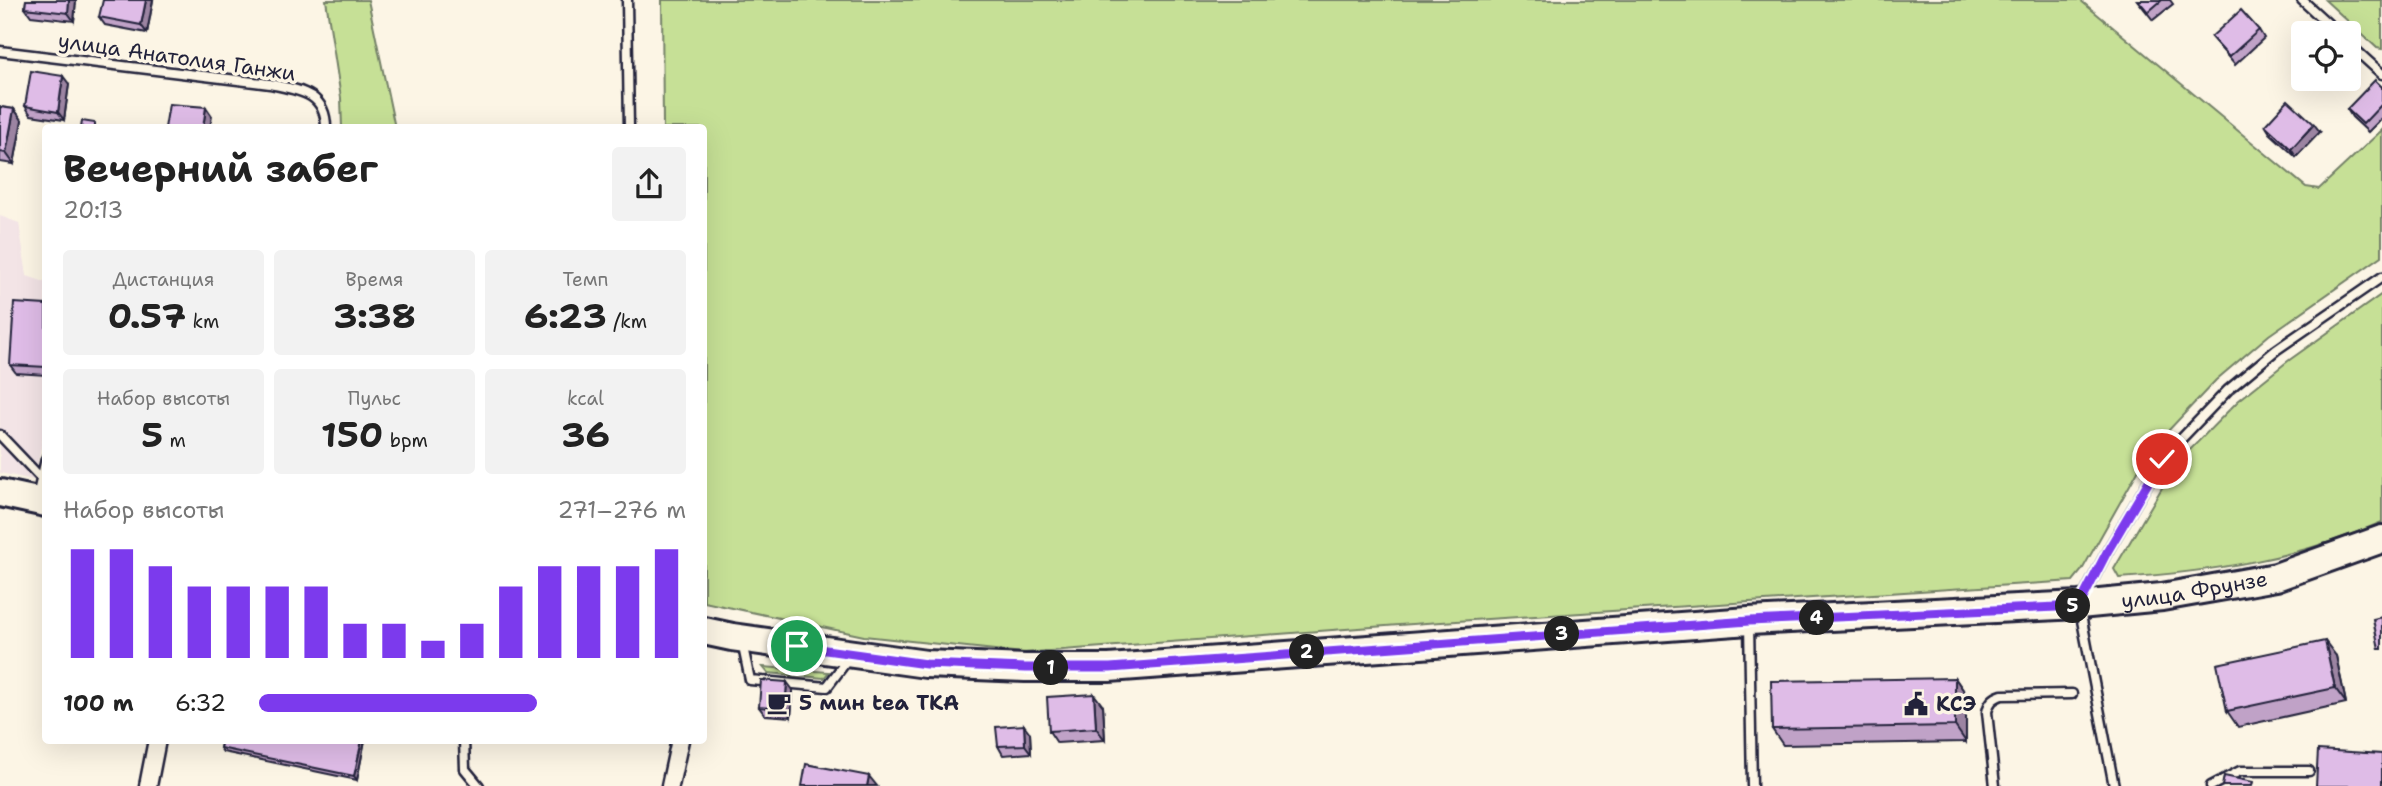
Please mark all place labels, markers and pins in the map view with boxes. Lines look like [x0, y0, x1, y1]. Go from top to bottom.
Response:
pin [2132, 429, 2192, 489]
pin: 5 [2056, 588, 2090, 624]
pin: 4 [1800, 600, 1834, 636]
pin [767, 616, 827, 676]
pin: 3 [1544, 616, 1580, 652]
pin: 2 [1290, 634, 1324, 670]
pin: 1 [1034, 650, 1068, 686]
cafe icon: 5 мин tea TKA [765, 689, 793, 717]
place label: 5 мин tea TKA [799, 689, 959, 717]
public building icon: КСЭ [1902, 690, 1930, 718]
place label: КСЭ [1936, 690, 1977, 718]

